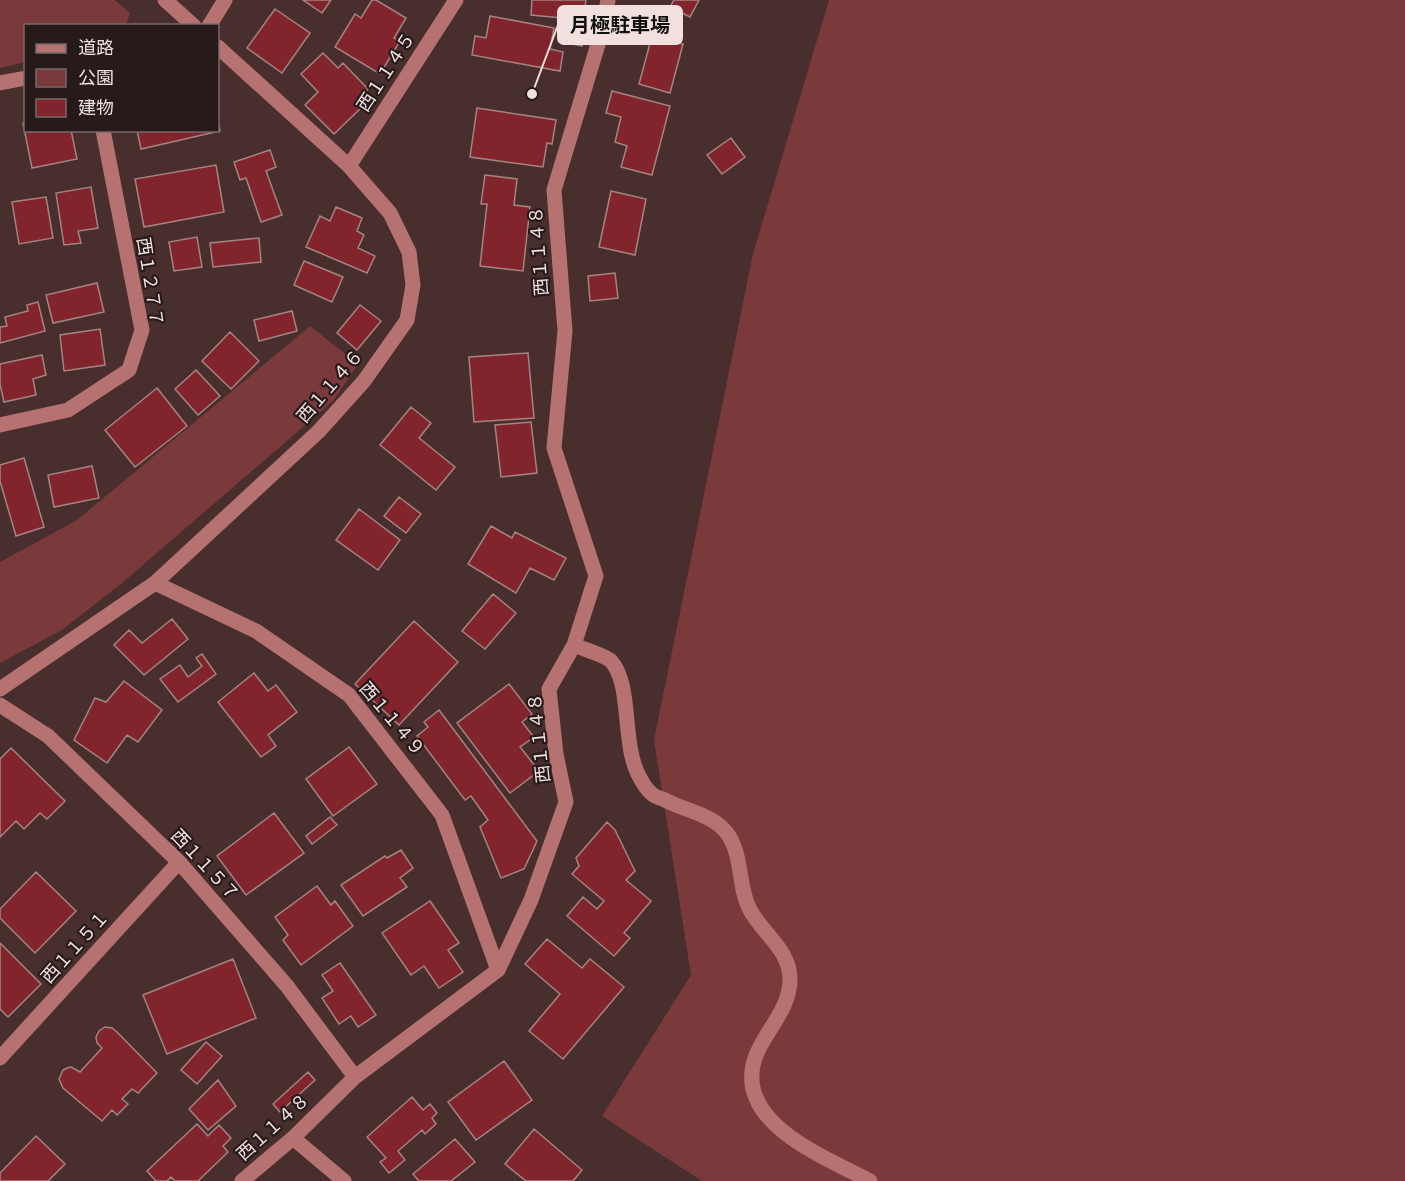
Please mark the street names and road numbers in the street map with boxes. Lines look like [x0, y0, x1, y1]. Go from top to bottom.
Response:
street label: 西１１４５ [352, 28, 420, 116]
street label: 西１１４８ [525, 205, 553, 297]
street label: 西１２７７ [132, 236, 168, 328]
street label: 西１１４６ [292, 345, 368, 427]
street label: 西１１４９ [355, 677, 429, 761]
street label: 西１１４８ [523, 692, 555, 784]
street label: 西１１５７ [166, 825, 244, 905]
street label: 西１１５１ [37, 906, 113, 988]
street label: 西１１４８ [232, 1089, 314, 1165]

